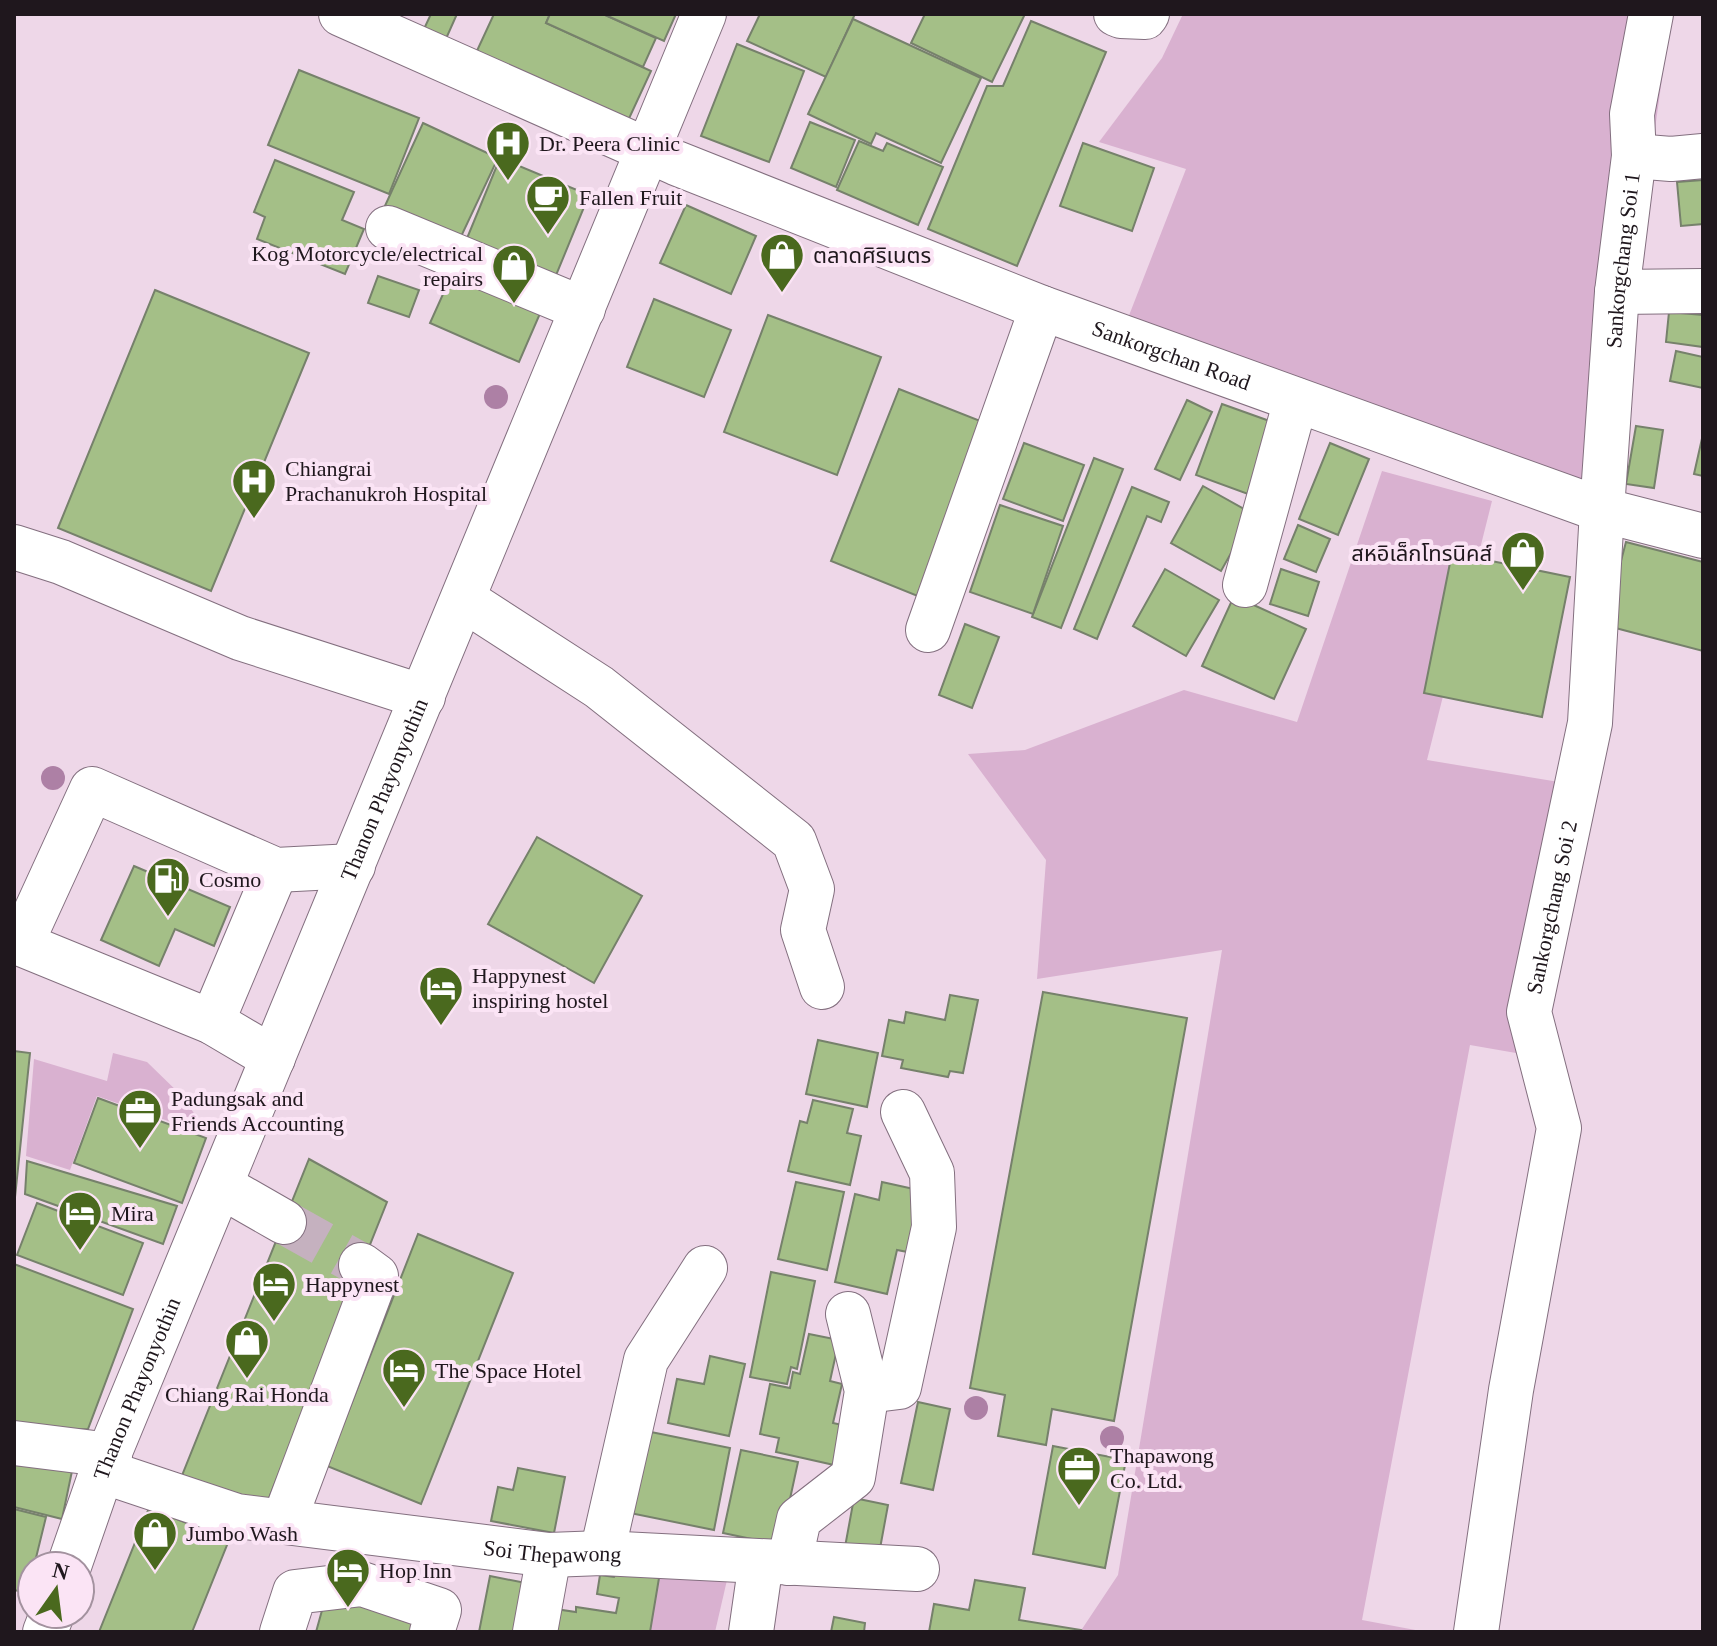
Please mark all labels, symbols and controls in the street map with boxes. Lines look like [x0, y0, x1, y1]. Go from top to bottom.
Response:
hospital icon: Dr. Peera Clinic [484, 119, 532, 182]
place label: Dr. Peera Clinic [539, 131, 680, 156]
street label: Sankorgchang Soi 1 [1601, 171, 1645, 349]
cafe icon: Fallen Fruit [524, 173, 572, 236]
place label: Fallen Fruit [579, 185, 682, 210]
shop icon: ตลาดศิริเนตร [758, 231, 806, 294]
place label: Kog Motorcycle/electrical repairs [251, 241, 483, 291]
shop icon: Kog Motorcycle/electrical repairs [490, 242, 538, 305]
place label: ตลาดศิริเนตร [813, 243, 931, 268]
street label: Sankorgchan Road [1089, 315, 1254, 395]
place label: Chiangrai Prachanukroh Hospital [285, 456, 487, 506]
hospital icon: Chiangrai Prachanukroh Hospital [230, 457, 278, 520]
shop icon: สหอิเล็กโทรนิคส์ [1499, 529, 1547, 592]
place label: สหอิเล็กโทรนิคส์ [1351, 541, 1492, 566]
street label: Thanon Phayonyothin [335, 695, 433, 885]
street label: Sankorgchang Soi 2 [1521, 818, 1582, 996]
fuel station icon: Cosmo [144, 855, 192, 918]
place label: Cosmo [199, 867, 261, 892]
place label: Happynest inspiring hostel [472, 963, 608, 1013]
hotel icon: Happynest inspiring hostel [417, 964, 465, 1027]
place label: Padungsak and Friends Accounting [171, 1086, 344, 1136]
office icon: Padungsak and Friends Accounting [116, 1087, 164, 1150]
hotel icon: Mira [56, 1189, 104, 1252]
place label: Mira [111, 1201, 154, 1226]
hotel icon: Happynest [250, 1260, 298, 1323]
place label: Happynest [305, 1272, 399, 1297]
street label: Thanon Phayonyothin [88, 1294, 185, 1483]
shop icon: Chiang Rai Honda [223, 1317, 271, 1380]
hotel icon: The Space Hotel [380, 1346, 428, 1409]
place label: The Space Hotel [435, 1358, 582, 1383]
place label: Chiang Rai Honda [165, 1382, 329, 1407]
place label: Thapawong Co. Ltd. [1110, 1443, 1214, 1493]
office icon: Thapawong Co. Ltd. [1055, 1444, 1103, 1507]
shop icon: Jumbo Wash [131, 1509, 179, 1572]
place label: Jumbo Wash [186, 1521, 298, 1546]
street label: Soi Thepawong [482, 1535, 622, 1568]
hotel icon: Hop Inn [324, 1546, 372, 1609]
north arrow [16, 1550, 96, 1630]
text: N [50, 1557, 72, 1585]
place label: Hop Inn [379, 1558, 452, 1583]

